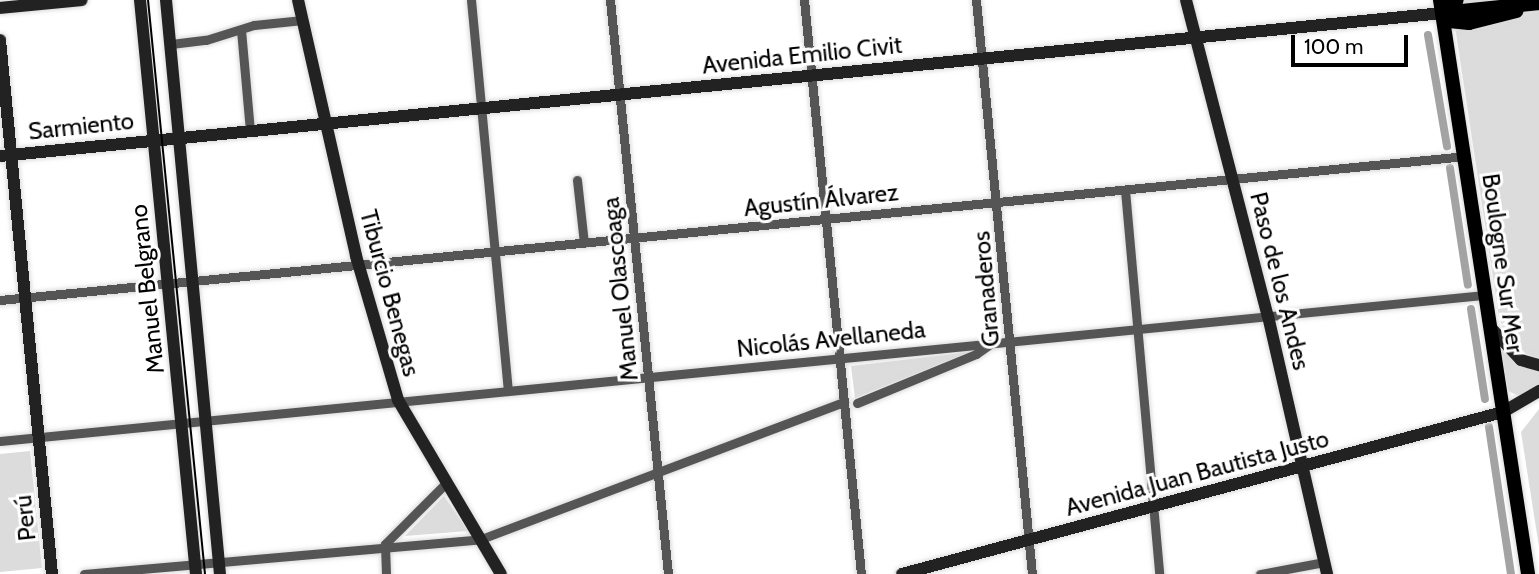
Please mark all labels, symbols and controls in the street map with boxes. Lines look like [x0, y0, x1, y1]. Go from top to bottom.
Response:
scale bar [1294, 21, 1411, 65]
street label: Avenida Emilio Civit [701, 30, 903, 80]
text: 100 m [1304, 34, 1363, 59]
street label: Sarmiento [27, 106, 135, 146]
street label: Boulogne Sur Mer [1476, 172, 1530, 354]
street label: Agustín Álvarez [742, 178, 900, 222]
street label: Paso de los Andes [1244, 189, 1316, 373]
street label: Manuel Olascoaga [596, 196, 644, 382]
street label: Manuel Belgrano [124, 203, 170, 375]
street label: Tiburcio Benegas [354, 207, 426, 379]
street label: Granaderos [967, 230, 1005, 348]
street label: Nicolás Avellaneda [735, 315, 927, 363]
street label: Avenida Juan Bautista Justo [1062, 424, 1332, 522]
street label: Perú [8, 494, 42, 542]

